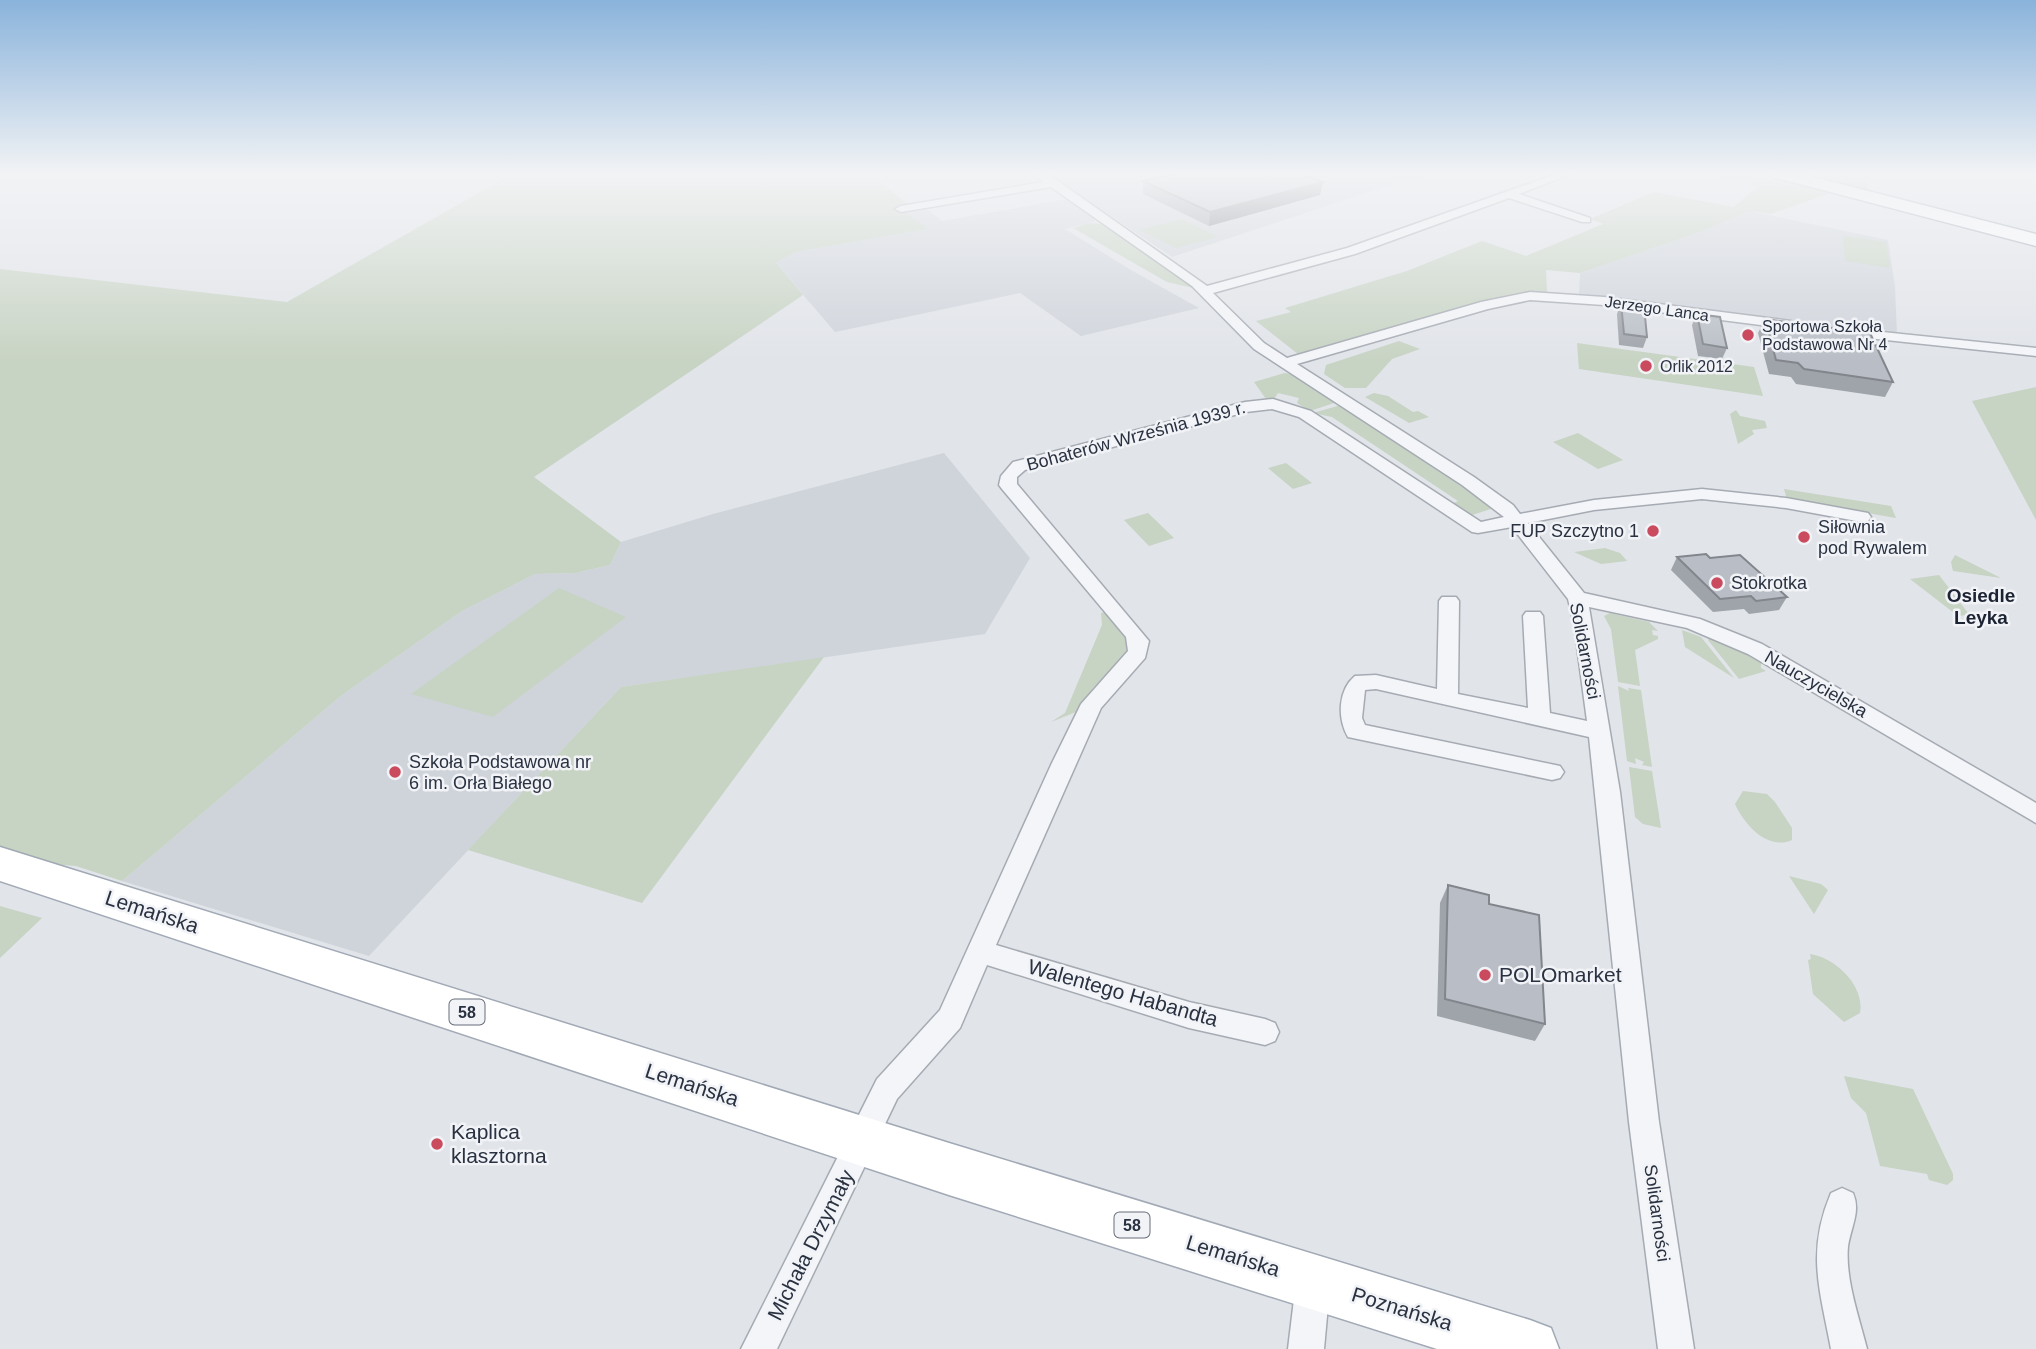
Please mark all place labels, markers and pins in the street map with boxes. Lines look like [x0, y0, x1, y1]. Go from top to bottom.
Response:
place label: Sportowa Szkoła Podstawowa Nr 4 [1762, 318, 1887, 353]
marker: Sportowa Szkoła Podstawowa Nr 4 [1740, 327, 1756, 343]
marker: Orlik 2012 [1638, 358, 1654, 374]
place label: Orlik 2012 [1660, 358, 1733, 375]
place label: Siłownia pod Rywalem [1818, 517, 1927, 558]
place label: FUP Szczytno 1 [1510, 521, 1639, 541]
marker: FUP Szczytno 1 [1645, 523, 1661, 539]
marker: Siłownia pod Rywalem [1796, 529, 1812, 545]
place label: Stokrotka [1731, 573, 1808, 593]
marker: Stokrotka [1709, 575, 1725, 591]
place label: Szkoła Podstawowa nr 6 im. Orła Białego [409, 752, 591, 793]
marker: Szkoła Podstawowa nr 6 im. Orła Białego [387, 764, 403, 780]
place label: POLOmarket [1499, 963, 1622, 986]
marker: POLOmarket [1477, 967, 1493, 983]
place label: Kaplica klasztorna [451, 1120, 547, 1167]
marker: Kaplica klasztorna [429, 1136, 445, 1152]

